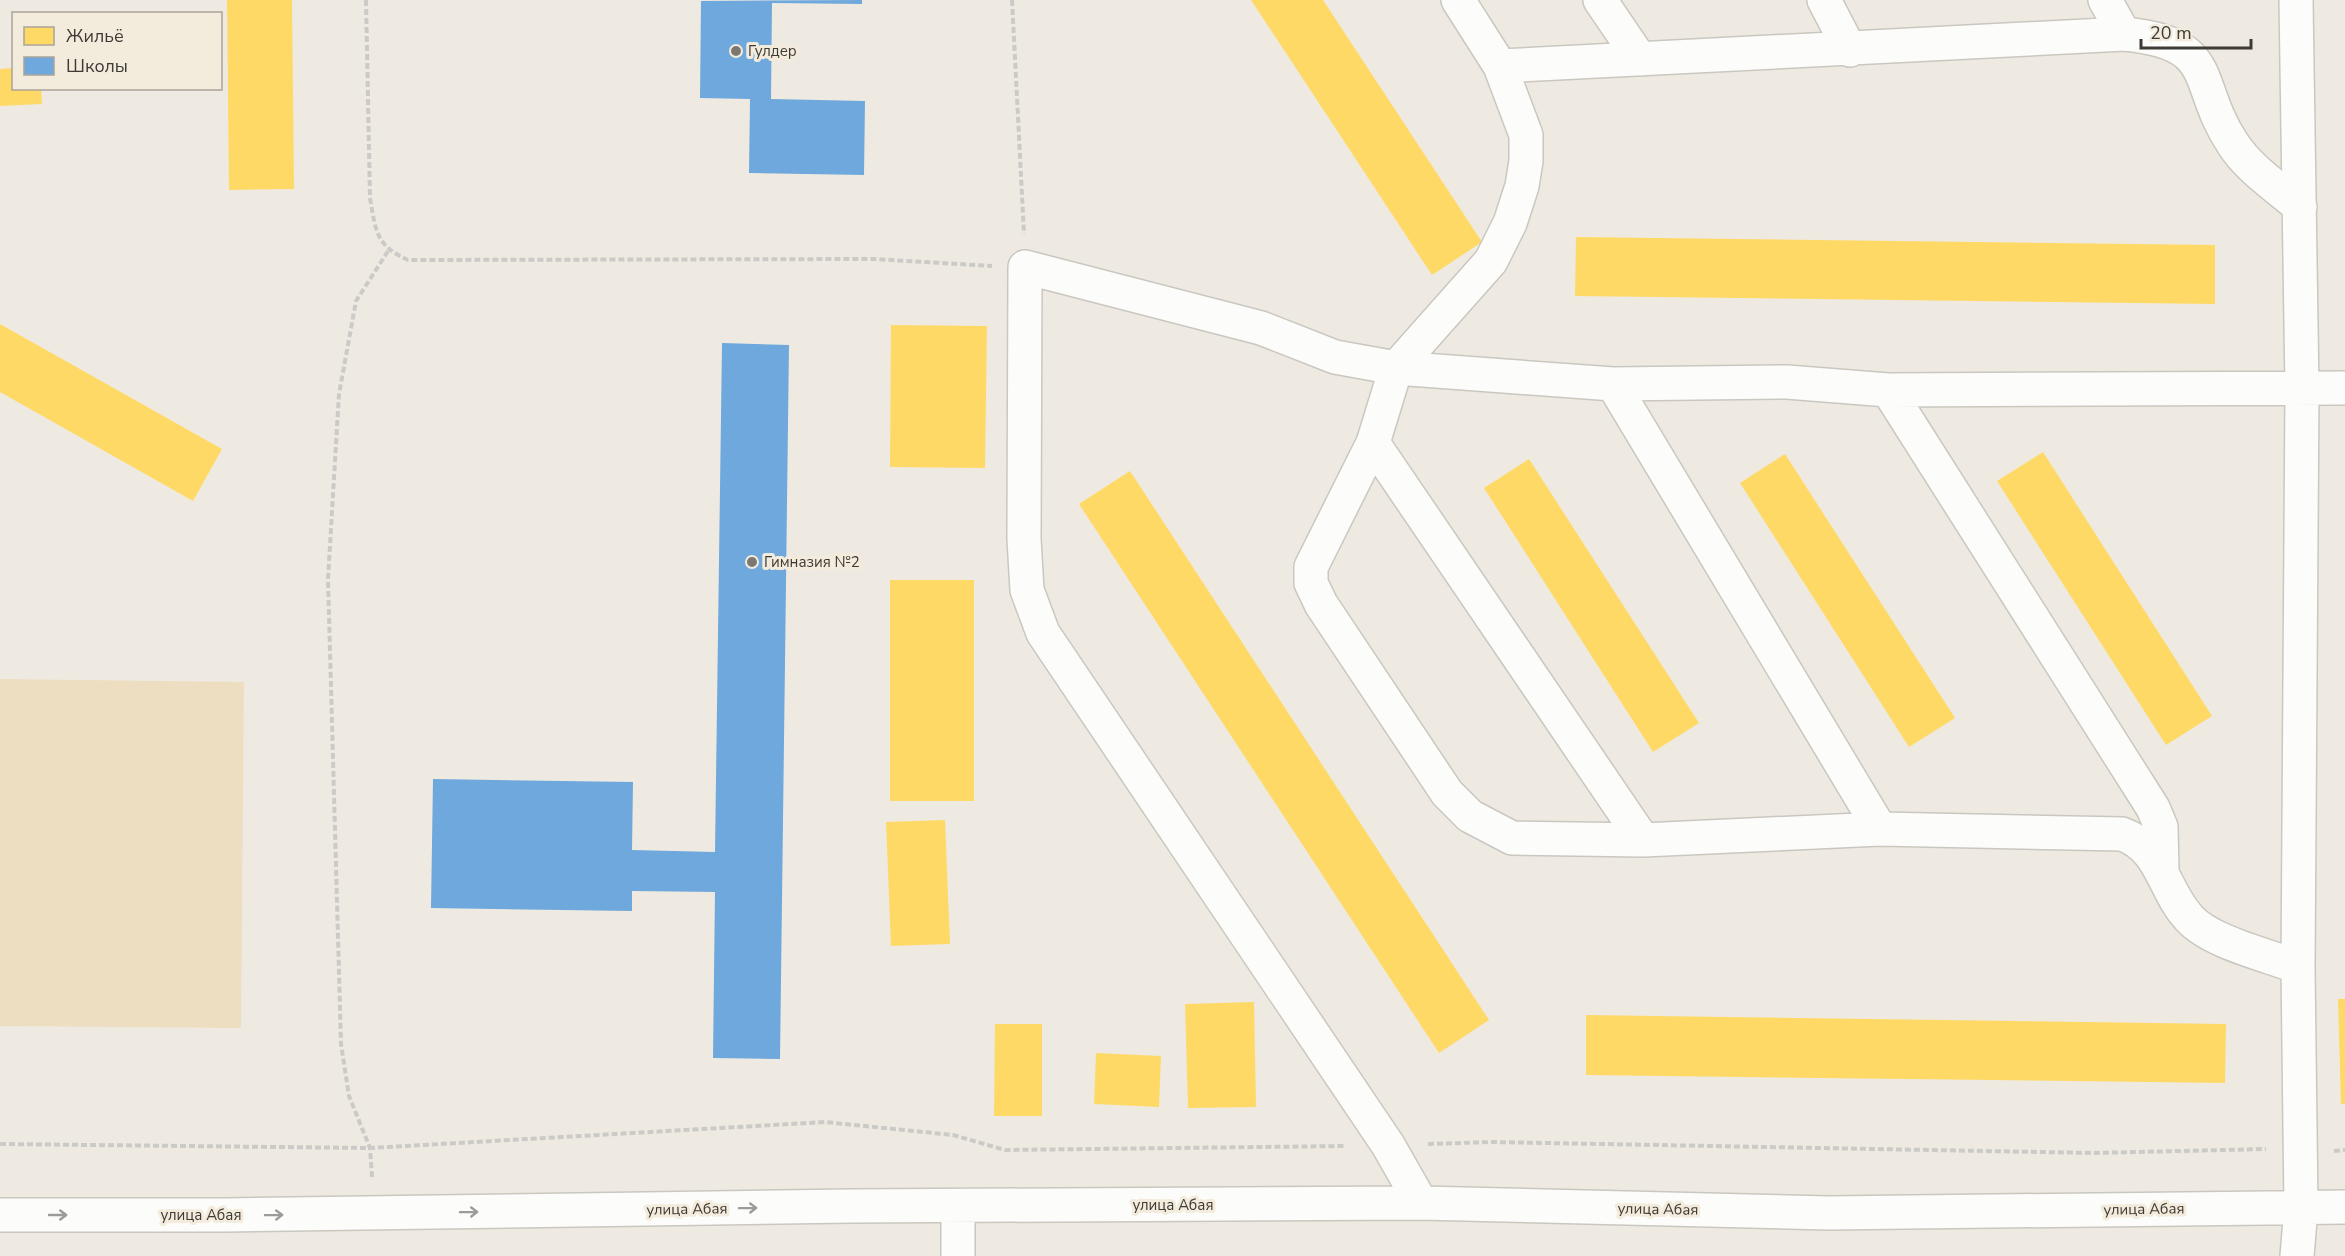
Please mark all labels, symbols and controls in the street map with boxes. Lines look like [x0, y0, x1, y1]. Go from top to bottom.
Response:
legend [12, 12, 222, 90]
scale bar [2141, 12, 2250, 50]
text: 20 m [2150, 21, 2192, 45]
text: Жильё [66, 24, 124, 48]
place label: Гулдер [748, 41, 797, 61]
marker: Гулдер [729, 44, 743, 58]
text: Школы [66, 54, 128, 78]
place label: Гимназия №2 [764, 552, 860, 572]
marker: Гимназия №2 [745, 555, 759, 569]
street label: улица Абая [1133, 1195, 1214, 1215]
street label: улица Абая [646, 1198, 728, 1220]
street label: улица Абая [1617, 1198, 1699, 1220]
street label: улица Абая [2103, 1198, 2185, 1220]
one-way arrow [738, 1202, 758, 1214]
street label: улица Абая [161, 1205, 242, 1225]
one-way arrow [459, 1206, 479, 1218]
one-way arrow [48, 1209, 68, 1221]
one-way arrow [264, 1209, 284, 1221]

